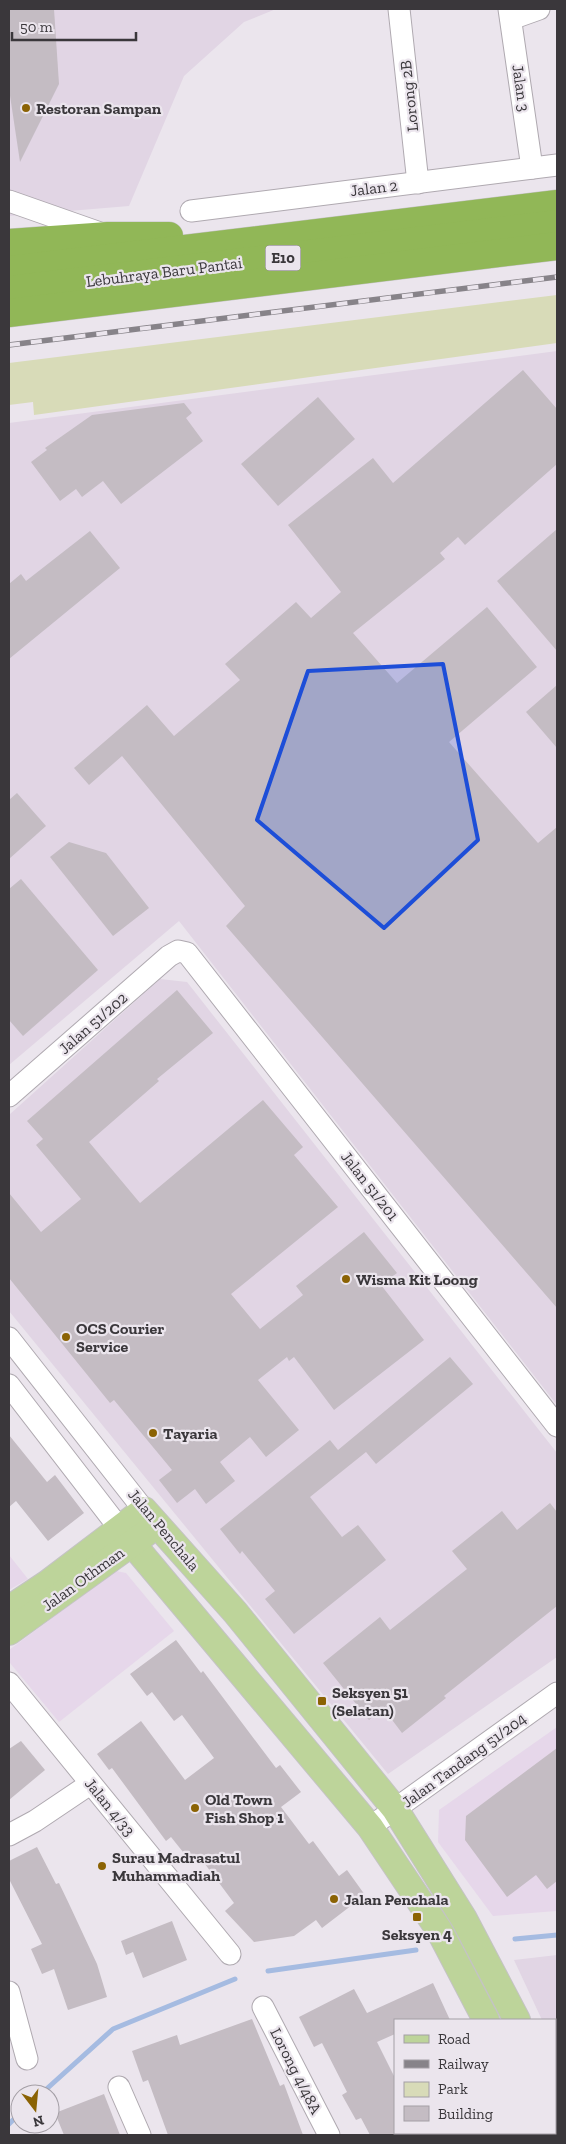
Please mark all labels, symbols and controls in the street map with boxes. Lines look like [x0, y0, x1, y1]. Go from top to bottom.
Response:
scale bar [12, 10, 136, 42]
text: 50 m [20, 18, 53, 36]
street label: Lorong 2B [396, 59, 422, 132]
street label: Jalan 3 [508, 63, 534, 113]
place label: Restoran Sampan [36, 99, 162, 118]
marker: Restoran Sampan [20, 102, 32, 114]
street label: Jalan 2 [349, 176, 399, 200]
road number: E10 [266, 246, 300, 270]
street label: Lebuhraya Baru Pantai [85, 253, 244, 291]
street label: Jalan 51/202 [55, 988, 131, 1058]
street label: Jalan 51/201 [337, 1148, 403, 1224]
place label: Wisma Kit Loong [356, 1270, 478, 1289]
marker: Wisma Kit Loong [340, 1273, 352, 1285]
place label: OCS Courier Service [76, 1319, 164, 1356]
marker: OCS Courier Service [60, 1331, 72, 1343]
place label: Tayaria [163, 1424, 218, 1443]
marker: Tayaria [147, 1427, 159, 1439]
street label: Jalan Penchala [124, 1485, 204, 1575]
street label: Jalan Othman [38, 1542, 128, 1615]
place label: Seksyen 51 (Selatan) [332, 1683, 409, 1720]
marker: Seksyen 51 (Selatan) [316, 1695, 328, 1707]
street label: Jalan Tandang 51/204 [398, 1708, 530, 1812]
street label: Jalan 4/33 [81, 1774, 139, 1840]
place label: Old Town Fish Shop 1 [205, 1790, 284, 1827]
marker: Old Town Fish Shop 1 [189, 1802, 201, 1814]
place label: Surau Madrasatul Muhammadiah [112, 1848, 241, 1885]
marker: Surau Madrasatul Muhammadiah [96, 1860, 108, 1872]
place label: Jalan Penchala [344, 1890, 449, 1909]
marker: Jalan Penchala [328, 1893, 340, 1905]
marker: Seksyen 4 [411, 1911, 423, 1923]
place label: Seksyen 4 [382, 1925, 452, 1944]
legend [394, 2019, 556, 2134]
street label: Lorong 4/48A [266, 2025, 326, 2118]
text: Road [438, 2030, 471, 2048]
text: Railway [438, 2055, 489, 2073]
text: Park [438, 2080, 468, 2098]
north arrow [10, 2084, 60, 2134]
text: Building [438, 2105, 493, 2123]
text: N [31, 2111, 46, 2131]

